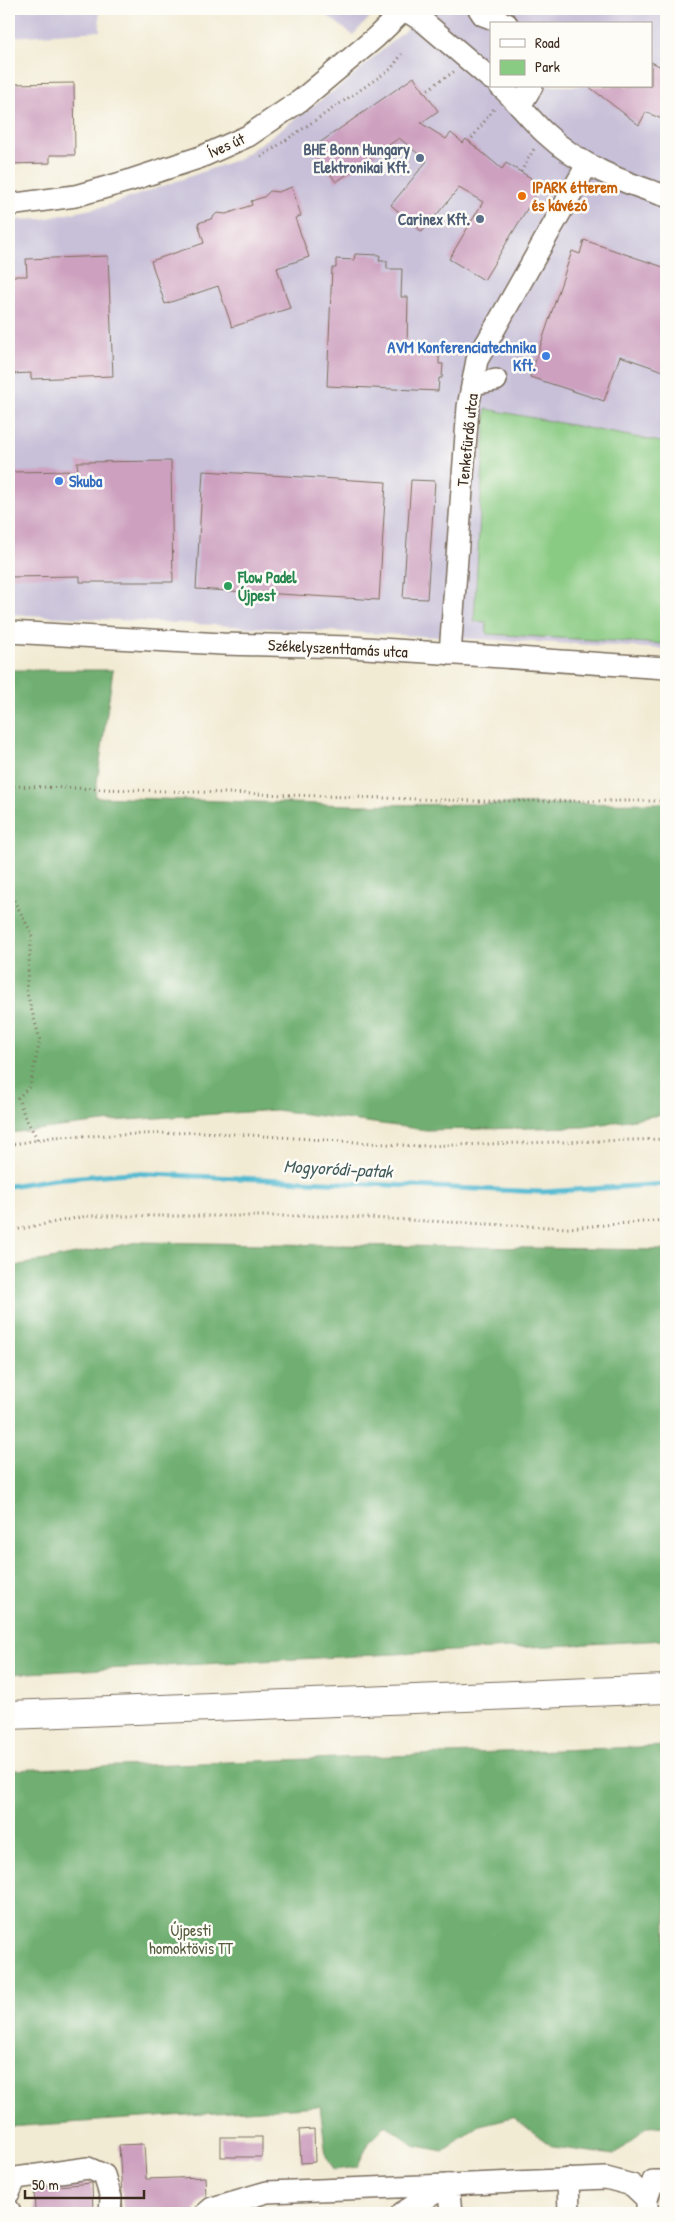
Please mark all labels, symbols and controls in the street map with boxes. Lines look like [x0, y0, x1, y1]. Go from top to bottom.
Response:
legend [490, 22, 652, 88]
text: Road [535, 32, 560, 53]
text: Park [535, 56, 560, 77]
street label: Íves út [204, 127, 248, 163]
place label: BHE Bonn Hungary Elektronikai Kft. [304, 138, 410, 178]
marker: BHE Bonn Hungary Elektronikai Kft. [414, 152, 426, 164]
place label: IPARK étterem és kávézó [532, 176, 618, 216]
marker: IPARK étterem és kávézó [516, 190, 528, 202]
place label: Carinex Kft. [398, 208, 470, 230]
marker: Carinex Kft. [474, 213, 486, 225]
place label: AVM Konferenciatechnika Kft. [387, 336, 537, 376]
marker: AVM Konferenciatechnika Kft. [540, 350, 552, 362]
street label: Tenkefürdő utca [451, 393, 483, 487]
place label: Skuba [69, 470, 103, 492]
marker: Skuba [53, 475, 65, 487]
place label: Flow Padel Újpest [237, 566, 297, 607]
marker: Flow Padel Újpest [222, 580, 234, 592]
street label: Székelyszenttamás utca [268, 633, 408, 663]
water label: Mogyoródi-patak [283, 1153, 395, 1184]
park label: Újpesti homoktövis TT [149, 1919, 233, 1959]
scale bar [25, 2167, 144, 2199]
text: 50 m [32, 2174, 59, 2195]

